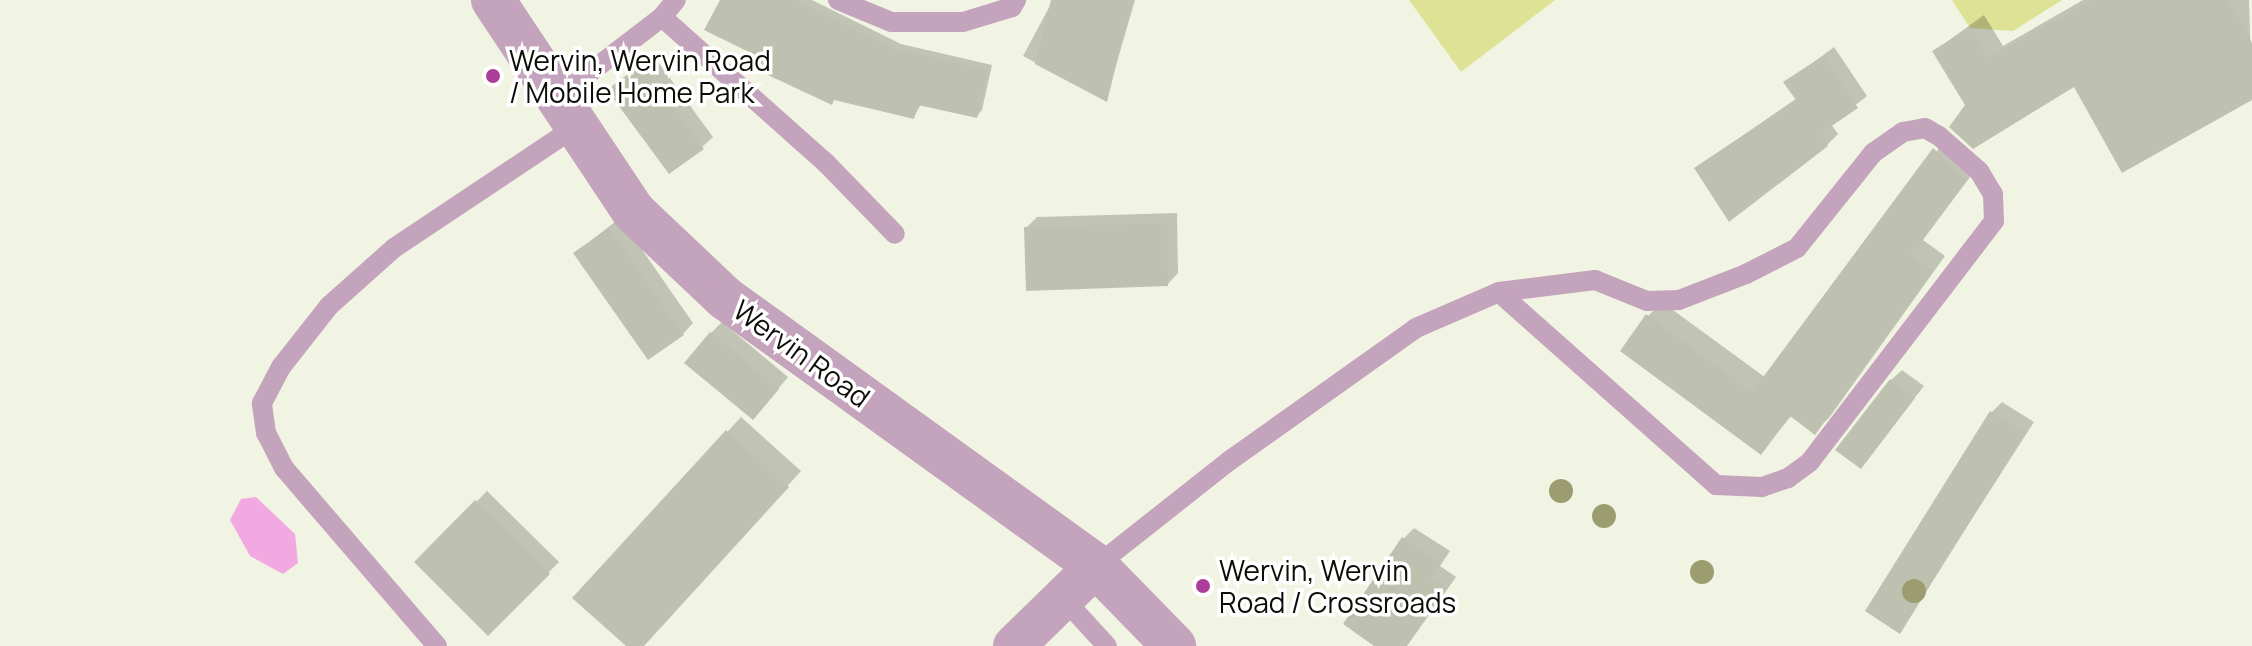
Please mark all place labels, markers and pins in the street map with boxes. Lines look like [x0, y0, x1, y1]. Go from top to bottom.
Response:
place label: Wervin, Wervin Road / Mobile Home Park [509, 43, 771, 109]
marker: Wervin, Wervin Road / Mobile Home Park [484, 67, 502, 85]
place label: Wervin, Wervin Road / Crossroads [1219, 553, 1456, 619]
marker: Wervin, Wervin Road / Crossroads [1194, 577, 1212, 595]

